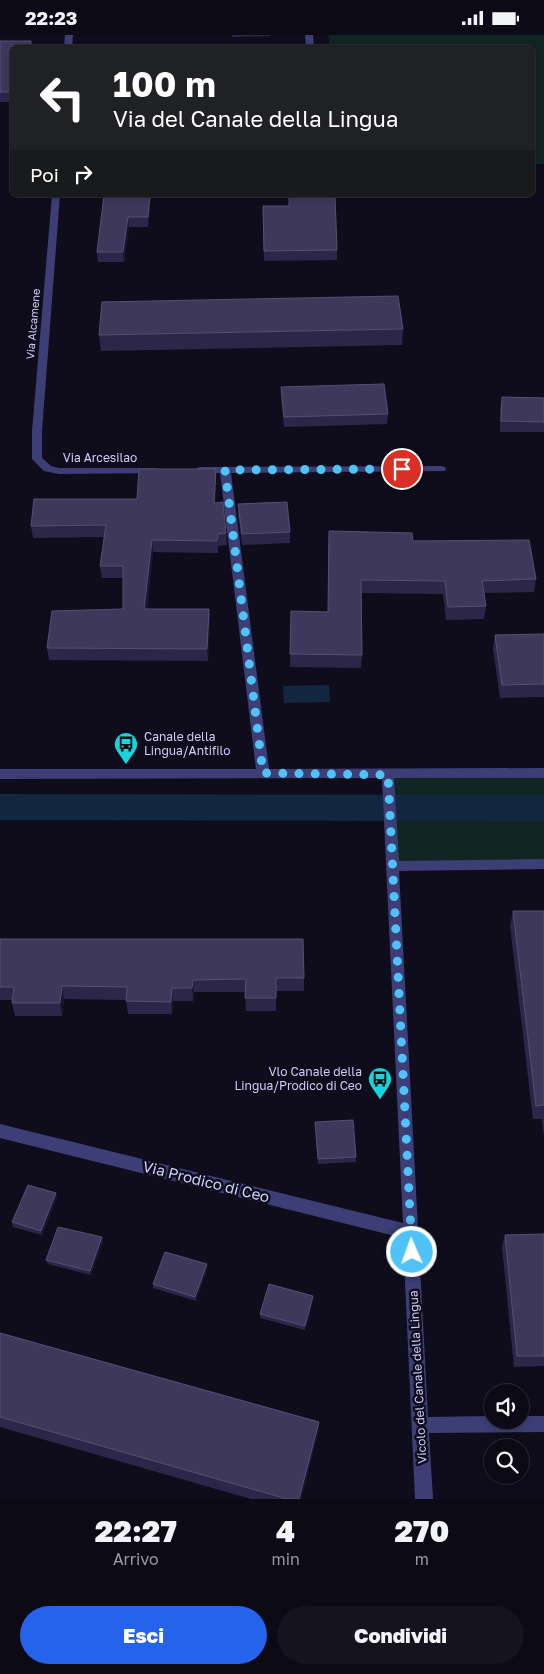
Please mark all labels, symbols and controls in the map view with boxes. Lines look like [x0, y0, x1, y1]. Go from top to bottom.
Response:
text: 22:23 [25, 6, 77, 29]
text: 100 m [113, 63, 216, 105]
icon: left [30, 65, 95, 130]
text: Via del Canale della Lingua [113, 105, 398, 132]
icon: right [69, 160, 97, 188]
text: Poi [30, 163, 59, 186]
street label: Via Alcamene [23, 288, 42, 360]
pin [381, 448, 423, 490]
street label: Via Arcesilao [63, 450, 137, 465]
icon: arrive [388, 455, 416, 483]
place label: Canale della Lingua/Antifilo [144, 729, 230, 758]
bus stop icon: Canale della Lingua/Antifilo [113, 731, 139, 765]
place label: Vlo Canale della Lingua/Prodico di Ceo [235, 1064, 362, 1093]
bus stop icon: Vlo Canale della Lingua/Prodico di Ceo [367, 1066, 393, 1100]
street label: Via Prodico di Ceo [141, 1157, 271, 1205]
position arrow [385, 1225, 437, 1277]
street label: Vicolo del Canale della Lingua [405, 1290, 430, 1464]
map controls [484, 1384, 529, 1484]
button: sound [484, 1384, 529, 1429]
button: search [484, 1439, 529, 1484]
text: 22:27 [95, 1513, 177, 1549]
text: 4 [276, 1513, 295, 1549]
text: 270 [394, 1513, 449, 1549]
text: Arrivo [113, 1549, 159, 1569]
text: min [272, 1549, 300, 1569]
text: m [415, 1549, 429, 1569]
button: Esci [20, 1606, 267, 1664]
button: Condividi [277, 1606, 524, 1664]

